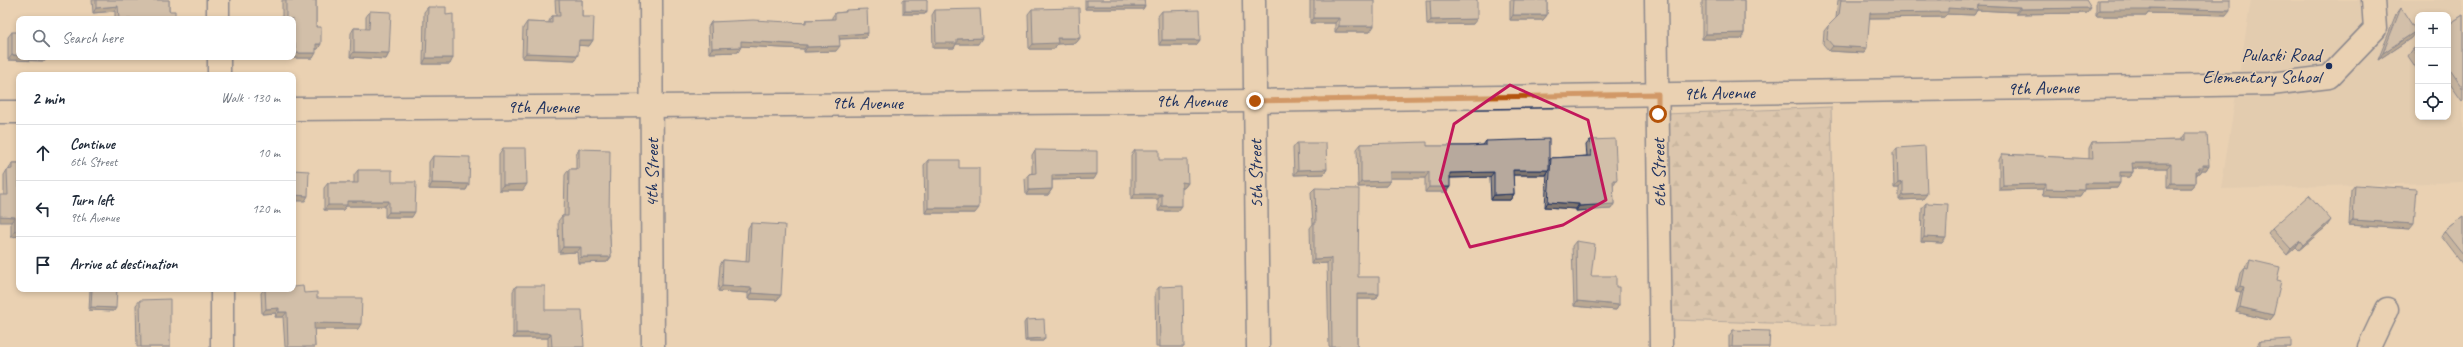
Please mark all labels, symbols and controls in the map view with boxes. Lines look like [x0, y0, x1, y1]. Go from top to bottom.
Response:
map controls [2415, 12, 2451, 120]
button: + [2415, 12, 2451, 48]
search box [16, 16, 296, 60]
icon: search [30, 27, 52, 49]
text: Search here [62, 29, 123, 48]
place label: Pulaski Road Elementary School [2202, 43, 2325, 89]
button: − [2415, 48, 2451, 84]
marker: Pulaski Road Elementary School [2324, 61, 2334, 71]
street label: 9th Avenue [2007, 75, 2081, 101]
street label: 9th Avenue [1683, 80, 1757, 106]
button: locate [2415, 84, 2451, 120]
text: 2 min [32, 88, 65, 109]
street label: 9th Avenue [1155, 89, 1229, 113]
text: Walk · 130 m [221, 90, 280, 106]
street label: 9th Avenue [831, 91, 905, 115]
route end [1246, 92, 1264, 110]
street label: 9th Avenue [507, 95, 581, 119]
route start [1649, 105, 1667, 123]
text: Continue [70, 135, 115, 154]
street label: 4th Street [640, 137, 664, 208]
street label: 6th Street [1646, 137, 1672, 208]
street label: 5th Street [1243, 138, 1269, 209]
icon: ahead [32, 142, 54, 164]
text: 10 m [258, 145, 280, 161]
text: 6th Street [70, 154, 117, 170]
text: Turn left [70, 191, 113, 210]
icon: left [32, 198, 54, 220]
text: 120 m [252, 201, 280, 217]
text: 9th Avenue [70, 210, 119, 226]
icon: arrive [32, 254, 54, 276]
text: Arrive at destination [70, 255, 177, 274]

